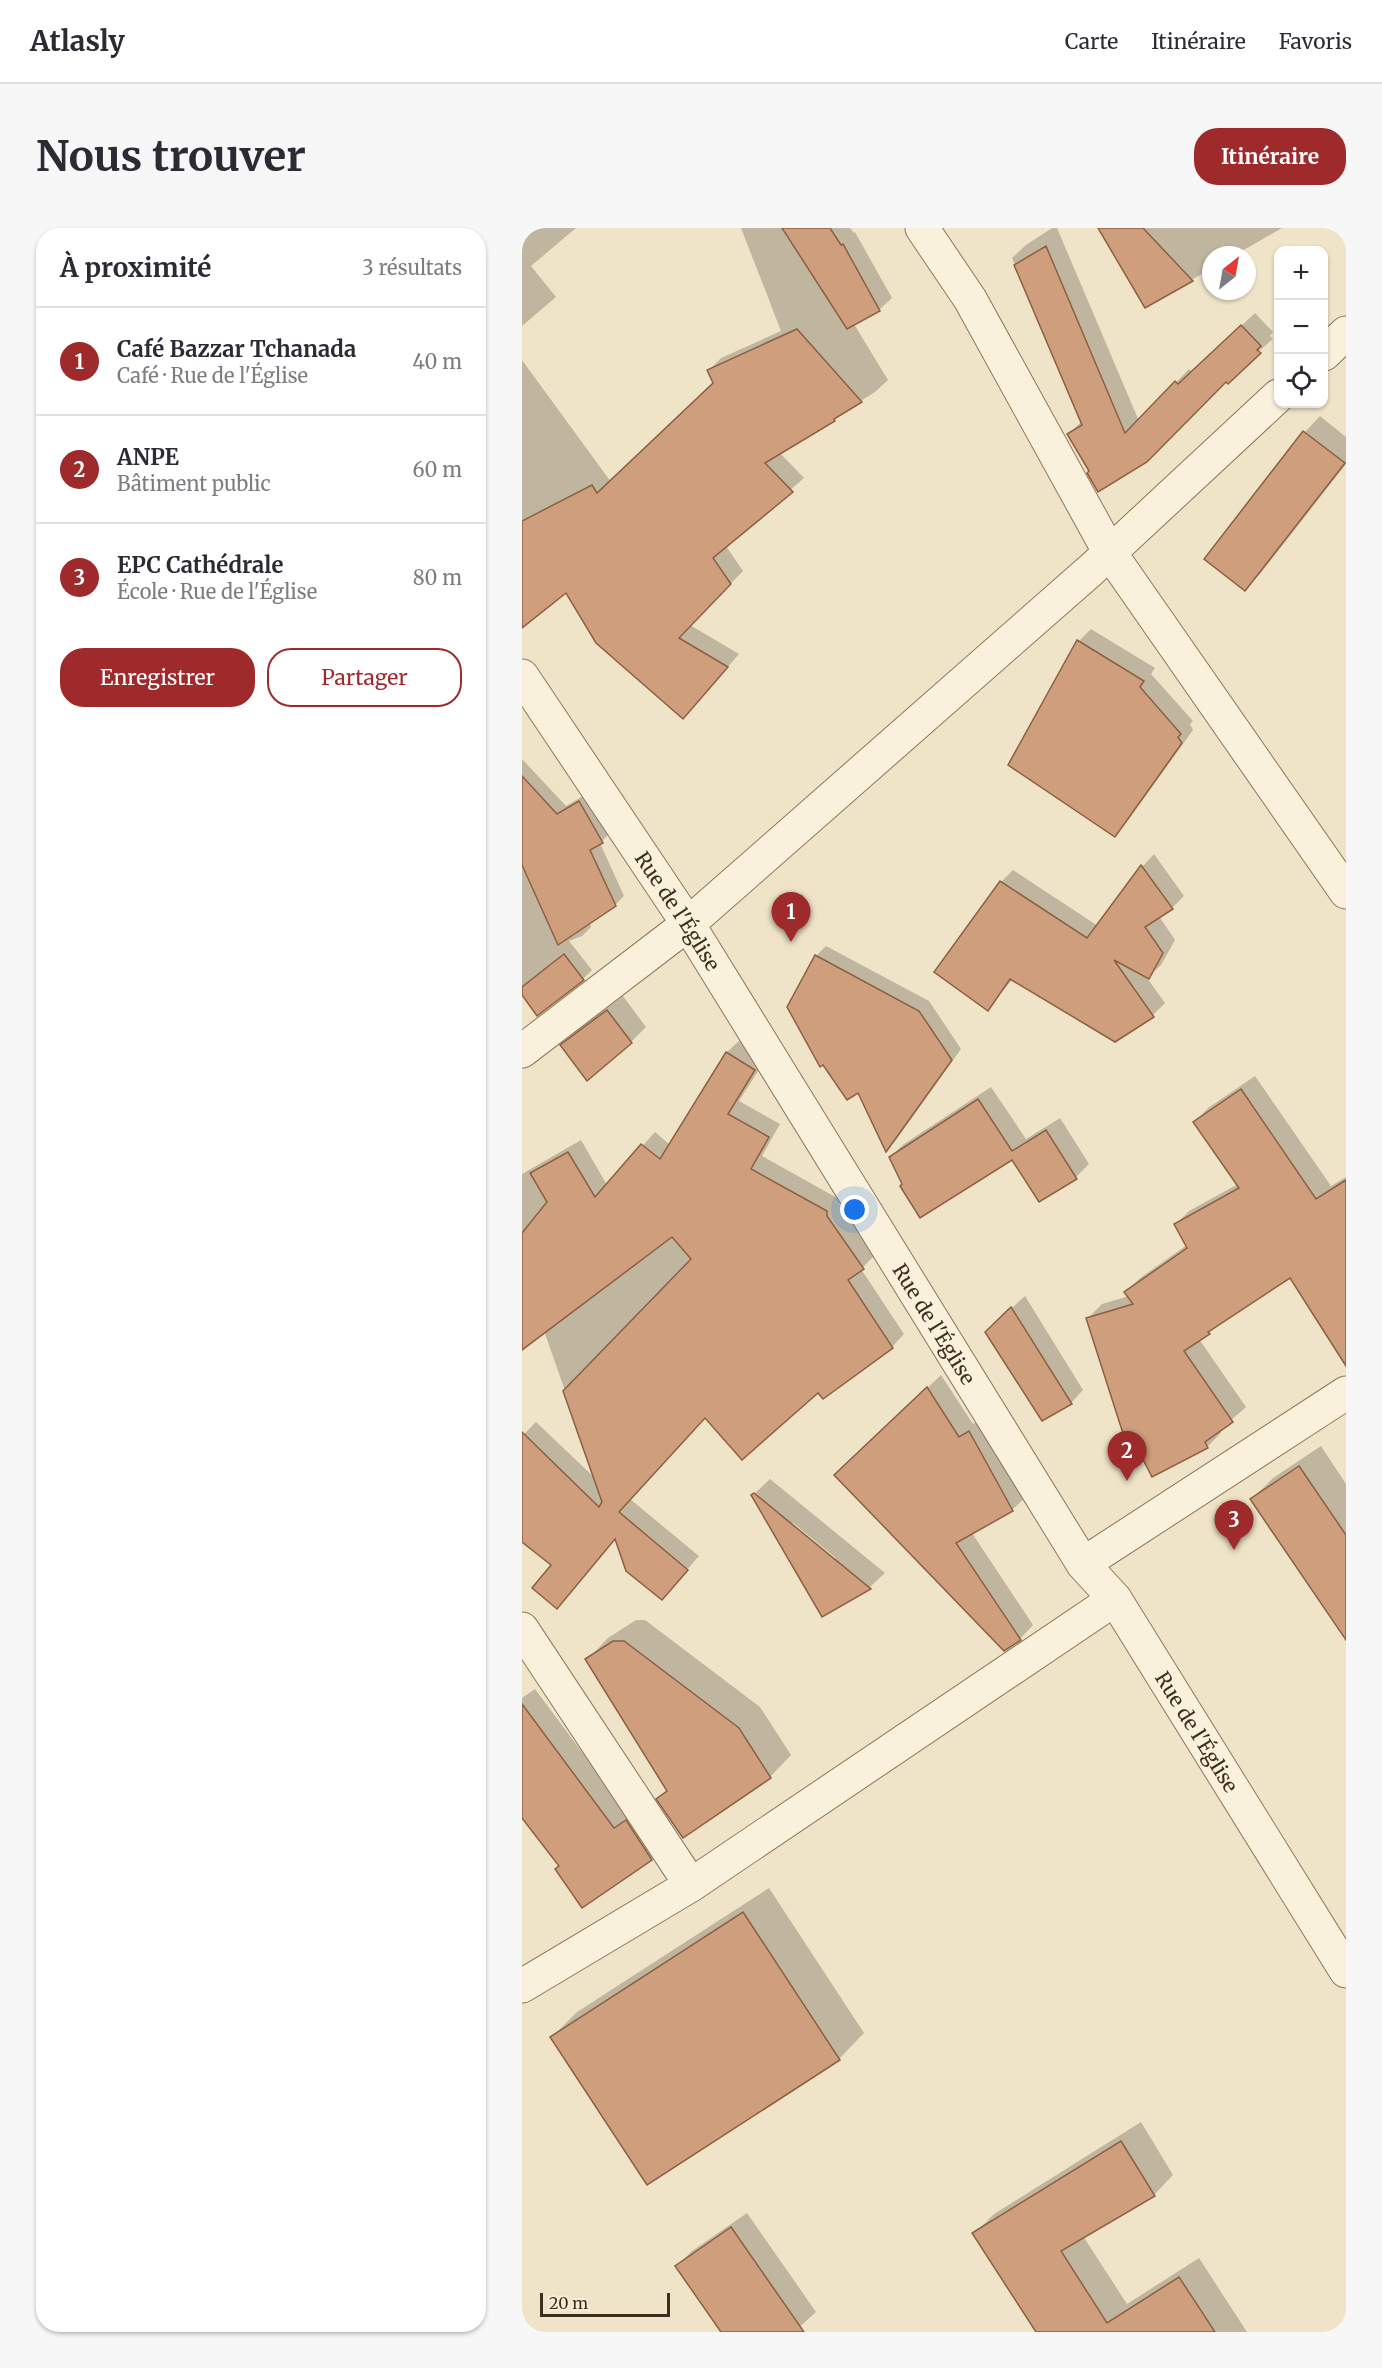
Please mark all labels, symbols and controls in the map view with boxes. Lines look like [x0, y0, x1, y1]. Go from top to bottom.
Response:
text: Atlasly [30, 23, 125, 59]
text: Carte [1065, 28, 1118, 55]
text: Itinéraire [1151, 28, 1246, 55]
text: Favoris [1279, 28, 1352, 55]
button: Itinéraire [1194, 128, 1346, 185]
text: Nous trouver [36, 130, 306, 182]
north arrow [1202, 246, 1256, 300]
map controls [1274, 246, 1328, 408]
button: + [1274, 246, 1328, 300]
text: À proximité [60, 251, 211, 284]
text: 3 résultats [362, 255, 462, 280]
button: − [1274, 300, 1328, 354]
text: Café Bazzar Tchanada [117, 335, 356, 363]
text: 1 [75, 349, 84, 374]
text: 40 m [412, 349, 462, 374]
button: locate [1274, 354, 1328, 408]
text: Café · Rue de l'Église [117, 363, 308, 388]
text: ANPE [117, 443, 179, 471]
text: 2 [74, 457, 85, 482]
text: 60 m [412, 457, 462, 482]
text: Bâtiment public [117, 471, 271, 496]
text: EPC Cathédrale [117, 551, 283, 579]
text: 3 [74, 565, 85, 590]
text: 80 m [413, 565, 462, 590]
text: École · Rue de l'Église [117, 579, 317, 604]
button: Enregistrer [60, 648, 255, 707]
button: Partager [267, 648, 462, 707]
street label: Rue de l'Église [630, 846, 726, 975]
pin: 1 [772, 892, 810, 942]
your location [840, 1195, 869, 1224]
street label: Rue de l'Église [888, 1258, 981, 1389]
pin: 2 [1108, 1432, 1146, 1481]
pin: 3 [1214, 1500, 1254, 1550]
street label: Rue de l'Église [1150, 1667, 1244, 1797]
scale bar [540, 2290, 670, 2318]
text: 20 m [549, 2293, 588, 2313]

